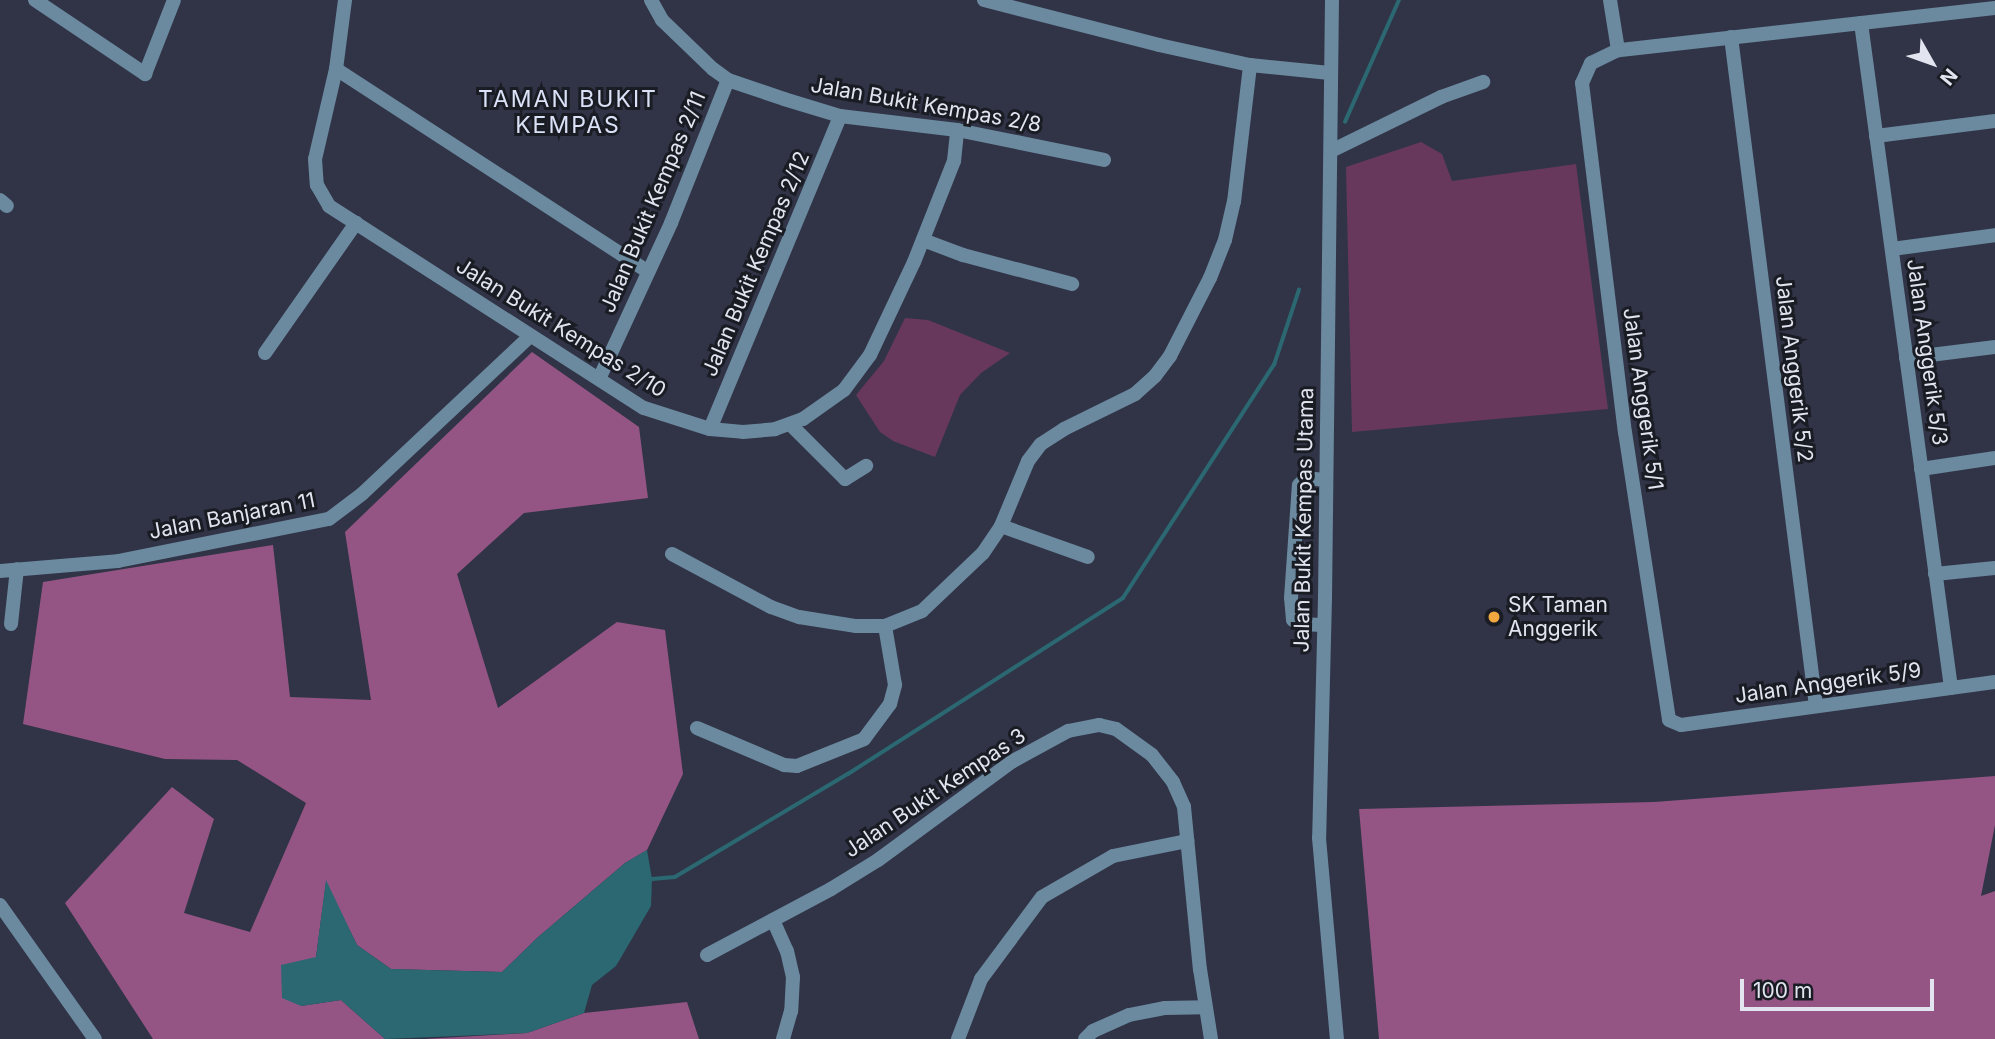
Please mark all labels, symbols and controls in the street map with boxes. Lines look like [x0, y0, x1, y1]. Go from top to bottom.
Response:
north arrow [1897, 28, 1967, 98]
text: N [1935, 64, 1962, 90]
street label: Jalan Bukit Kempas 2/8 [809, 72, 1043, 138]
district label: TAMAN BUKIT KEMPAS [479, 85, 657, 139]
street label: Jalan Bukit Kempas 2/11 [595, 88, 711, 316]
street label: Jalan Bukit Kempas 2/12 [697, 148, 815, 380]
street label: Jalan Bukit Kempas 2/10 [452, 253, 670, 403]
street label: Jalan Anggerik 5/3 [1901, 257, 1953, 447]
street label: Jalan Anggerik 5/2 [1770, 274, 1818, 464]
street label: Jalan Anggerik 5/1 [1618, 306, 1668, 492]
street label: Jalan Bukit Kempas Utama [1289, 387, 1319, 653]
street label: Jalan Banjaran 11 [147, 488, 317, 544]
place label: SK Taman Anggerik [1508, 592, 1608, 642]
marker: SK Taman Anggerik [1486, 609, 1502, 625]
street label: Jalan Anggerik 5/9 [1733, 657, 1923, 709]
street label: Jalan Bukit Kempas 3 [840, 723, 1030, 863]
scale bar [1743, 965, 1937, 1009]
text: 100 m [1753, 978, 1812, 1003]

